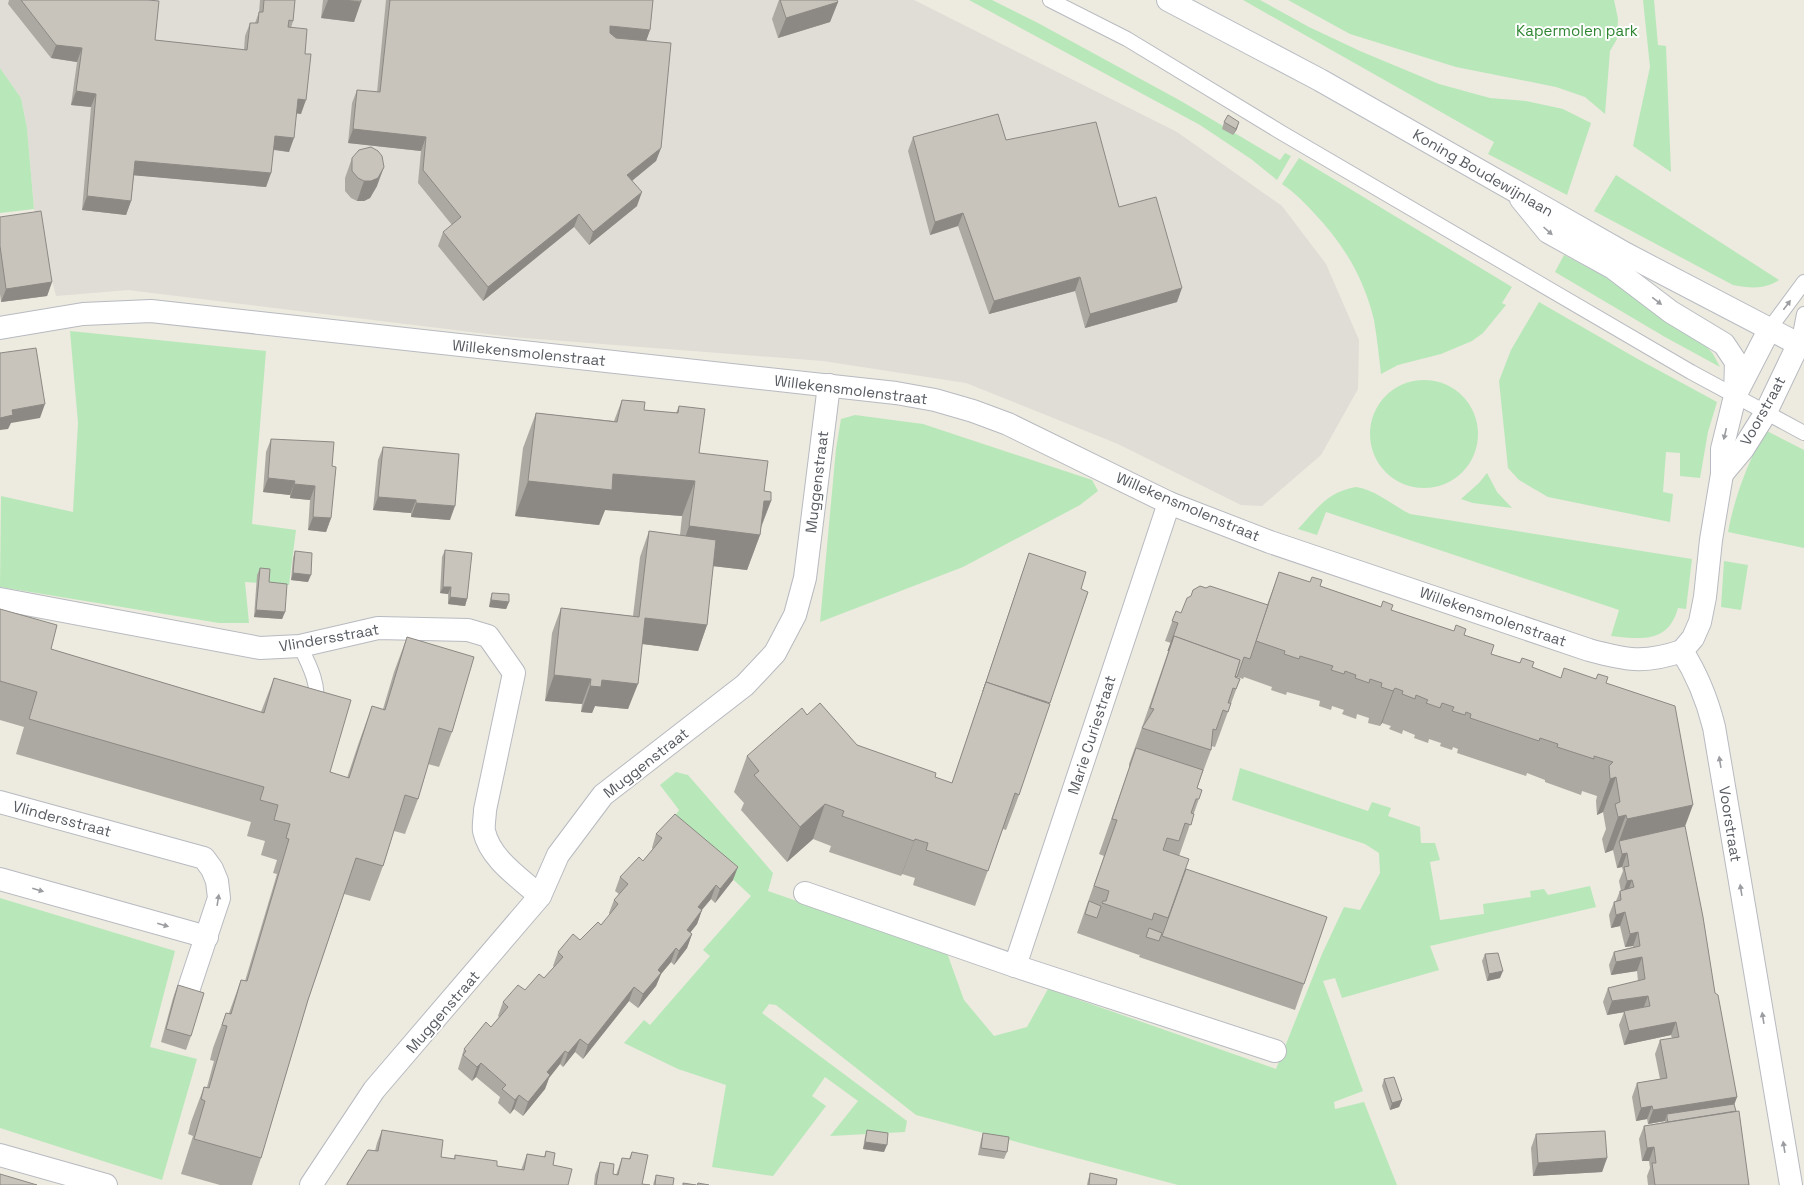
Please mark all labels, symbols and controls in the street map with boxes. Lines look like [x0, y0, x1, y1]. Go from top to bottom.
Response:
park label: Kapermolen park [1516, 21, 1638, 40]
street label: Koning Boudewijnlaan [1410, 125, 1557, 221]
one-way arrow [1543, 226, 1553, 235]
one-way arrow [1651, 296, 1662, 305]
one-way arrow [1783, 300, 1791, 311]
street label: Willekensmolenstraat [451, 335, 607, 370]
street label: Willekensmolenstraat [773, 371, 929, 408]
street label: Voorstraat [1736, 373, 1789, 449]
one-way arrow [1722, 428, 1728, 440]
street label: Muggenstraat [801, 429, 832, 534]
street label: Willekensmolenstraat [1113, 468, 1263, 545]
street label: Willekensmolenstraat [1417, 582, 1569, 651]
street label: Vlindersstraat [277, 619, 381, 656]
street label: Marie Curiestraat [1063, 673, 1120, 797]
street label: Muggenstraat [599, 723, 692, 802]
one-way arrow [1717, 756, 1723, 768]
street label: Voorstraat [1715, 785, 1746, 863]
street label: Vlindersstraat [11, 796, 114, 841]
one-way arrow [1738, 884, 1744, 896]
one-way arrow [31, 887, 44, 893]
one-way arrow [215, 894, 221, 906]
one-way arrow [157, 922, 169, 928]
street label: Muggenstraat [402, 966, 484, 1057]
one-way arrow [1759, 1012, 1765, 1024]
one-way arrow [1781, 1140, 1787, 1153]

